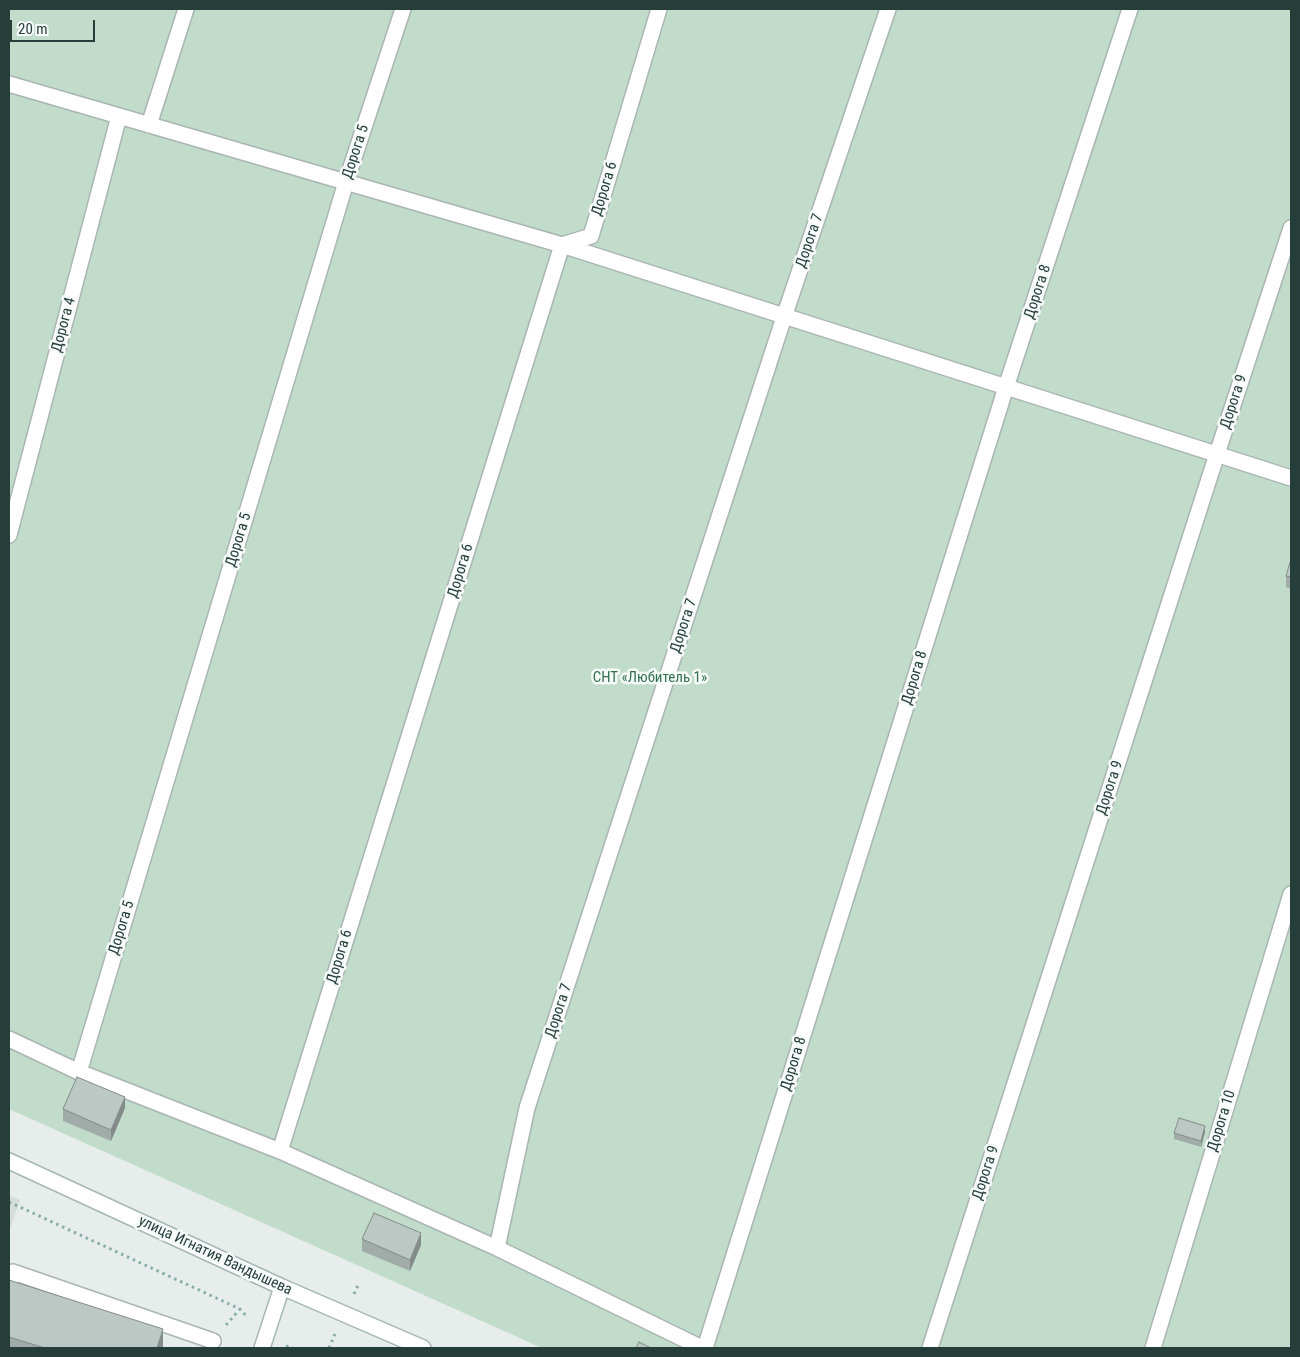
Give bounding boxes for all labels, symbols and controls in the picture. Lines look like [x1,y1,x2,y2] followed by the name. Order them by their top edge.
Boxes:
[12,10,98,42] scale bar
[18,20,48,38] text: 20 m
[339,123,373,181] street label: Дорога 5
[588,160,622,218] street label: Дорога 6
[792,212,828,270] street label: Дорога 7
[1021,263,1055,321] street label: Дорога 8
[48,296,80,354] street label: Дорога 4
[1217,373,1251,431] street label: Дорога 9
[222,511,256,569] street label: Дорога 5
[444,542,478,600] street label: Дорога 6
[667,597,701,655] street label: Дорога 7
[898,649,932,707] street label: Дорога 8
[593,669,707,687] park label: СНТ «Любитель 1»
[1093,759,1127,817] street label: Дорога 9
[105,899,139,957] street label: Дорога 5
[323,928,357,986] street label: Дорога 6
[542,982,576,1040] street label: Дорога 7
[777,1035,811,1093] street label: Дорога 8
[1204,1088,1240,1154] street label: Дорога 10
[969,1144,1003,1202] street label: Дорога 9
[135,1212,295,1300] street label: улица Игнатия Вандышева

